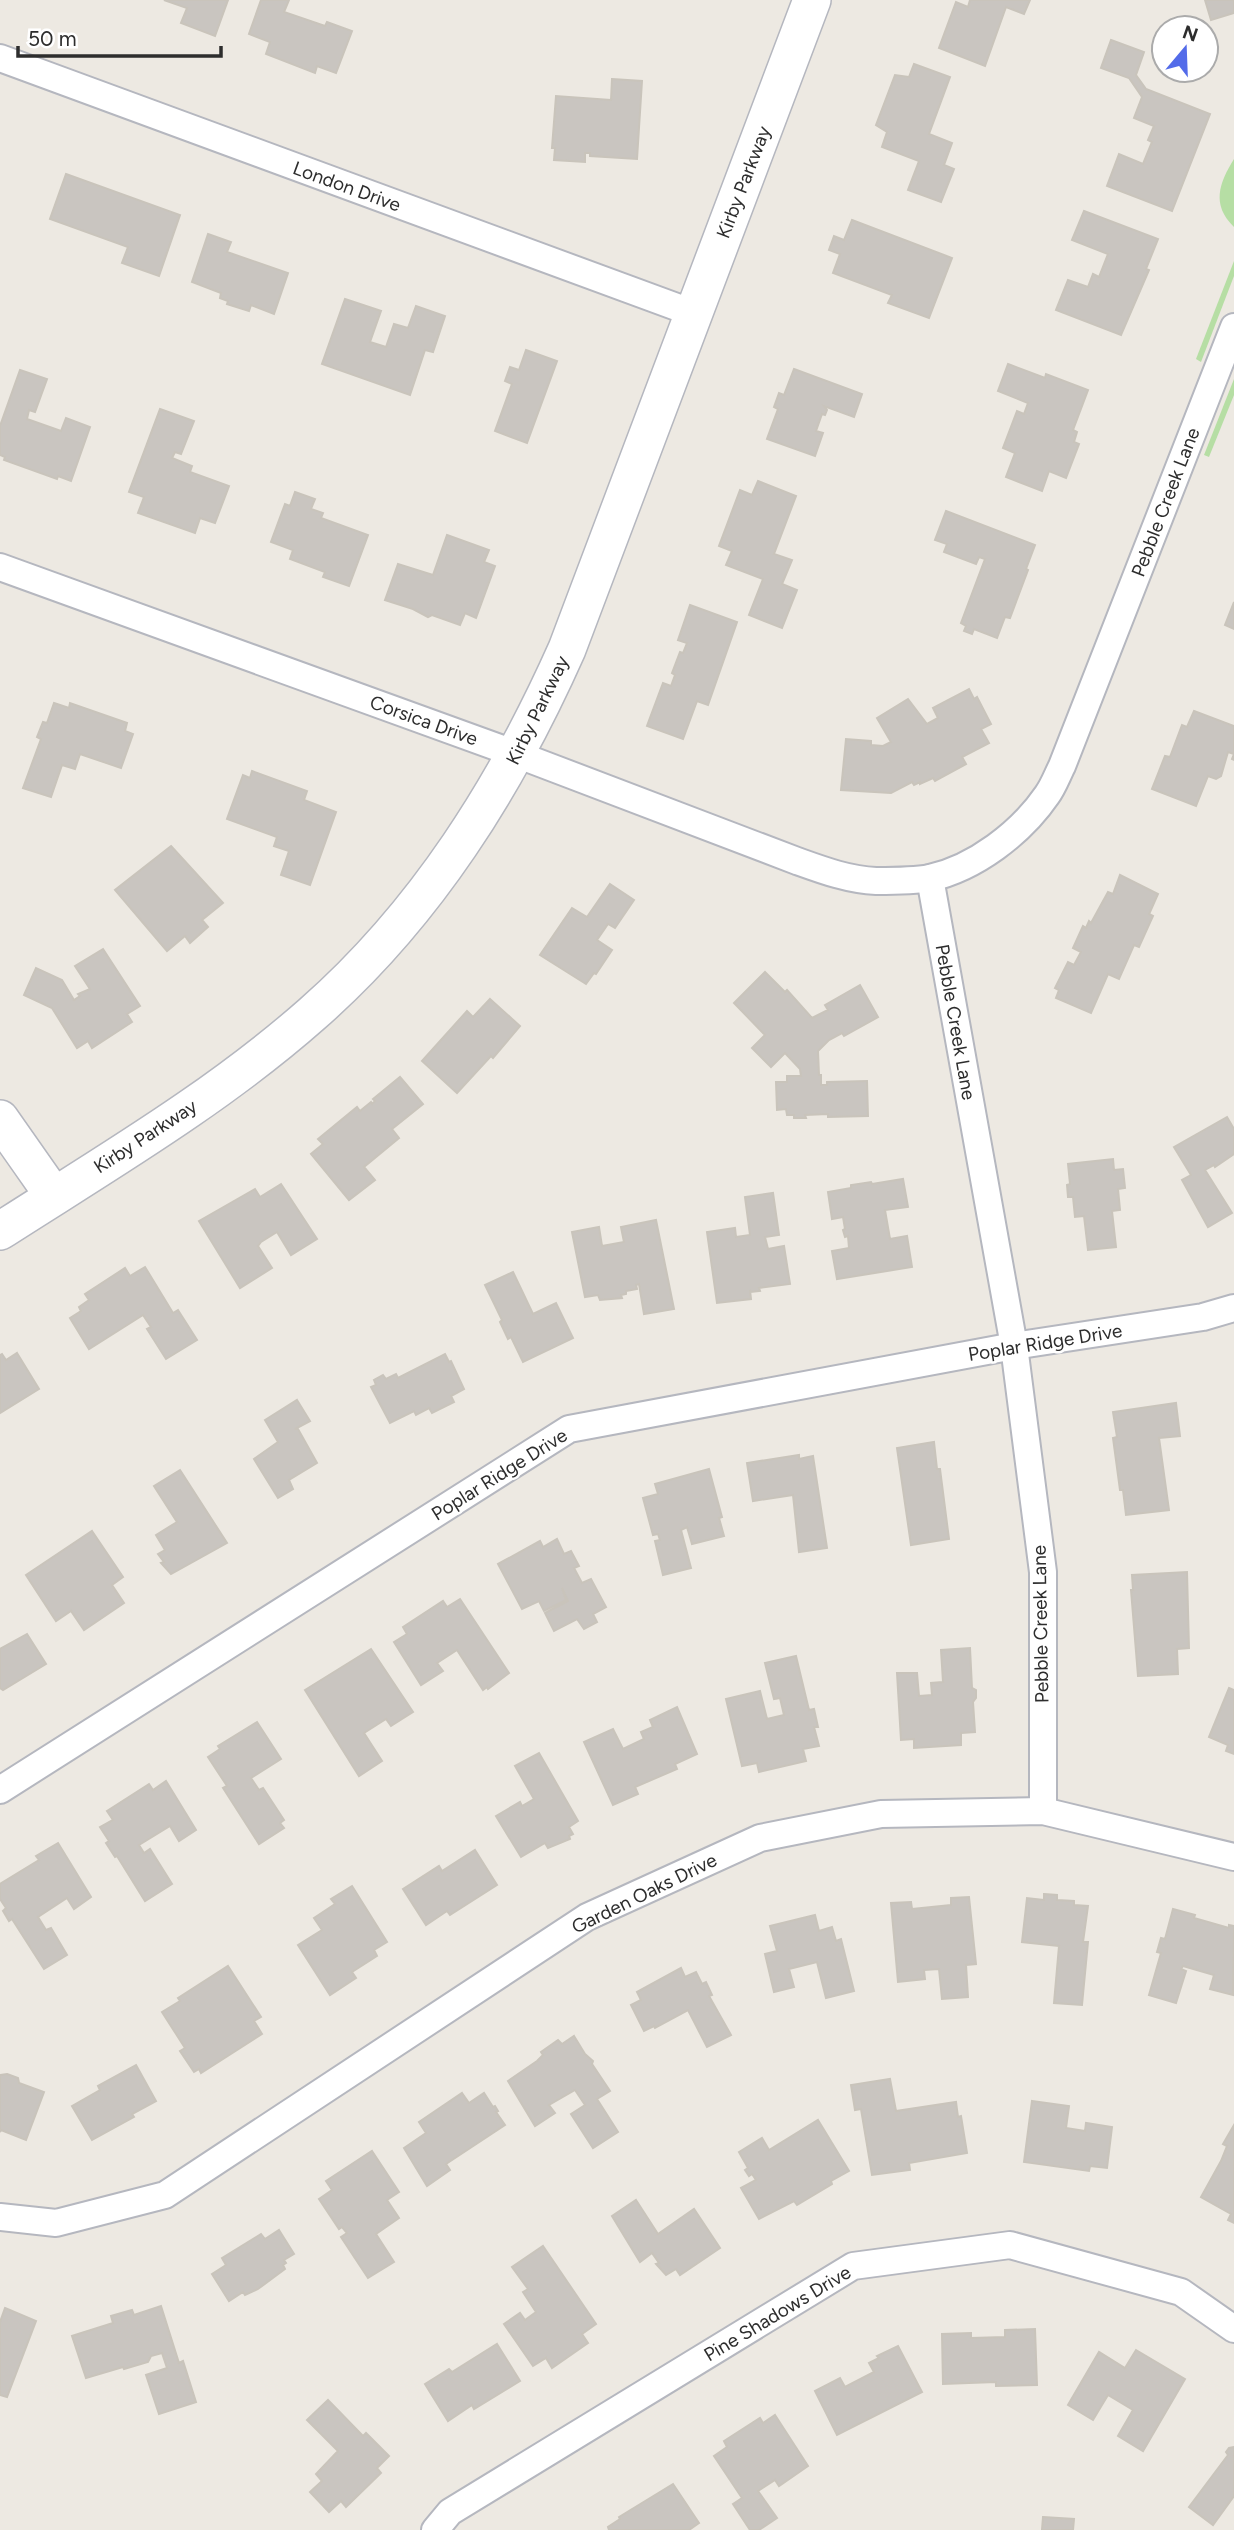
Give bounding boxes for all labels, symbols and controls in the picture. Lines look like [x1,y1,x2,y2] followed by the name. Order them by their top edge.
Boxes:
[18,14,220,58] scale bar
[1150,14,1220,84] north arrow
[1180,20,1201,47] text: N
[28,26,77,51] text: 50 m
[712,123,775,242] street label: Kirby Parkway
[290,156,404,217] street label: London Drive
[1126,424,1205,580] street label: Pebble Creek Lane
[501,652,574,768] street label: Kirby Parkway
[367,690,481,751] street label: Corsica Drive
[930,942,981,1102] street label: Pebble Creek Lane
[89,1095,201,1178] street label: Kirby Parkway
[966,1319,1124,1366] street label: Poplar Ridge Drive
[427,1423,571,1525] street label: Poplar Ridge Drive
[1028,1545,1053,1703] street label: Pebble Creek Lane
[568,1848,720,1939] street label: Garden Oaks Drive
[700,2260,855,2366] street label: Pine Shadows Drive

